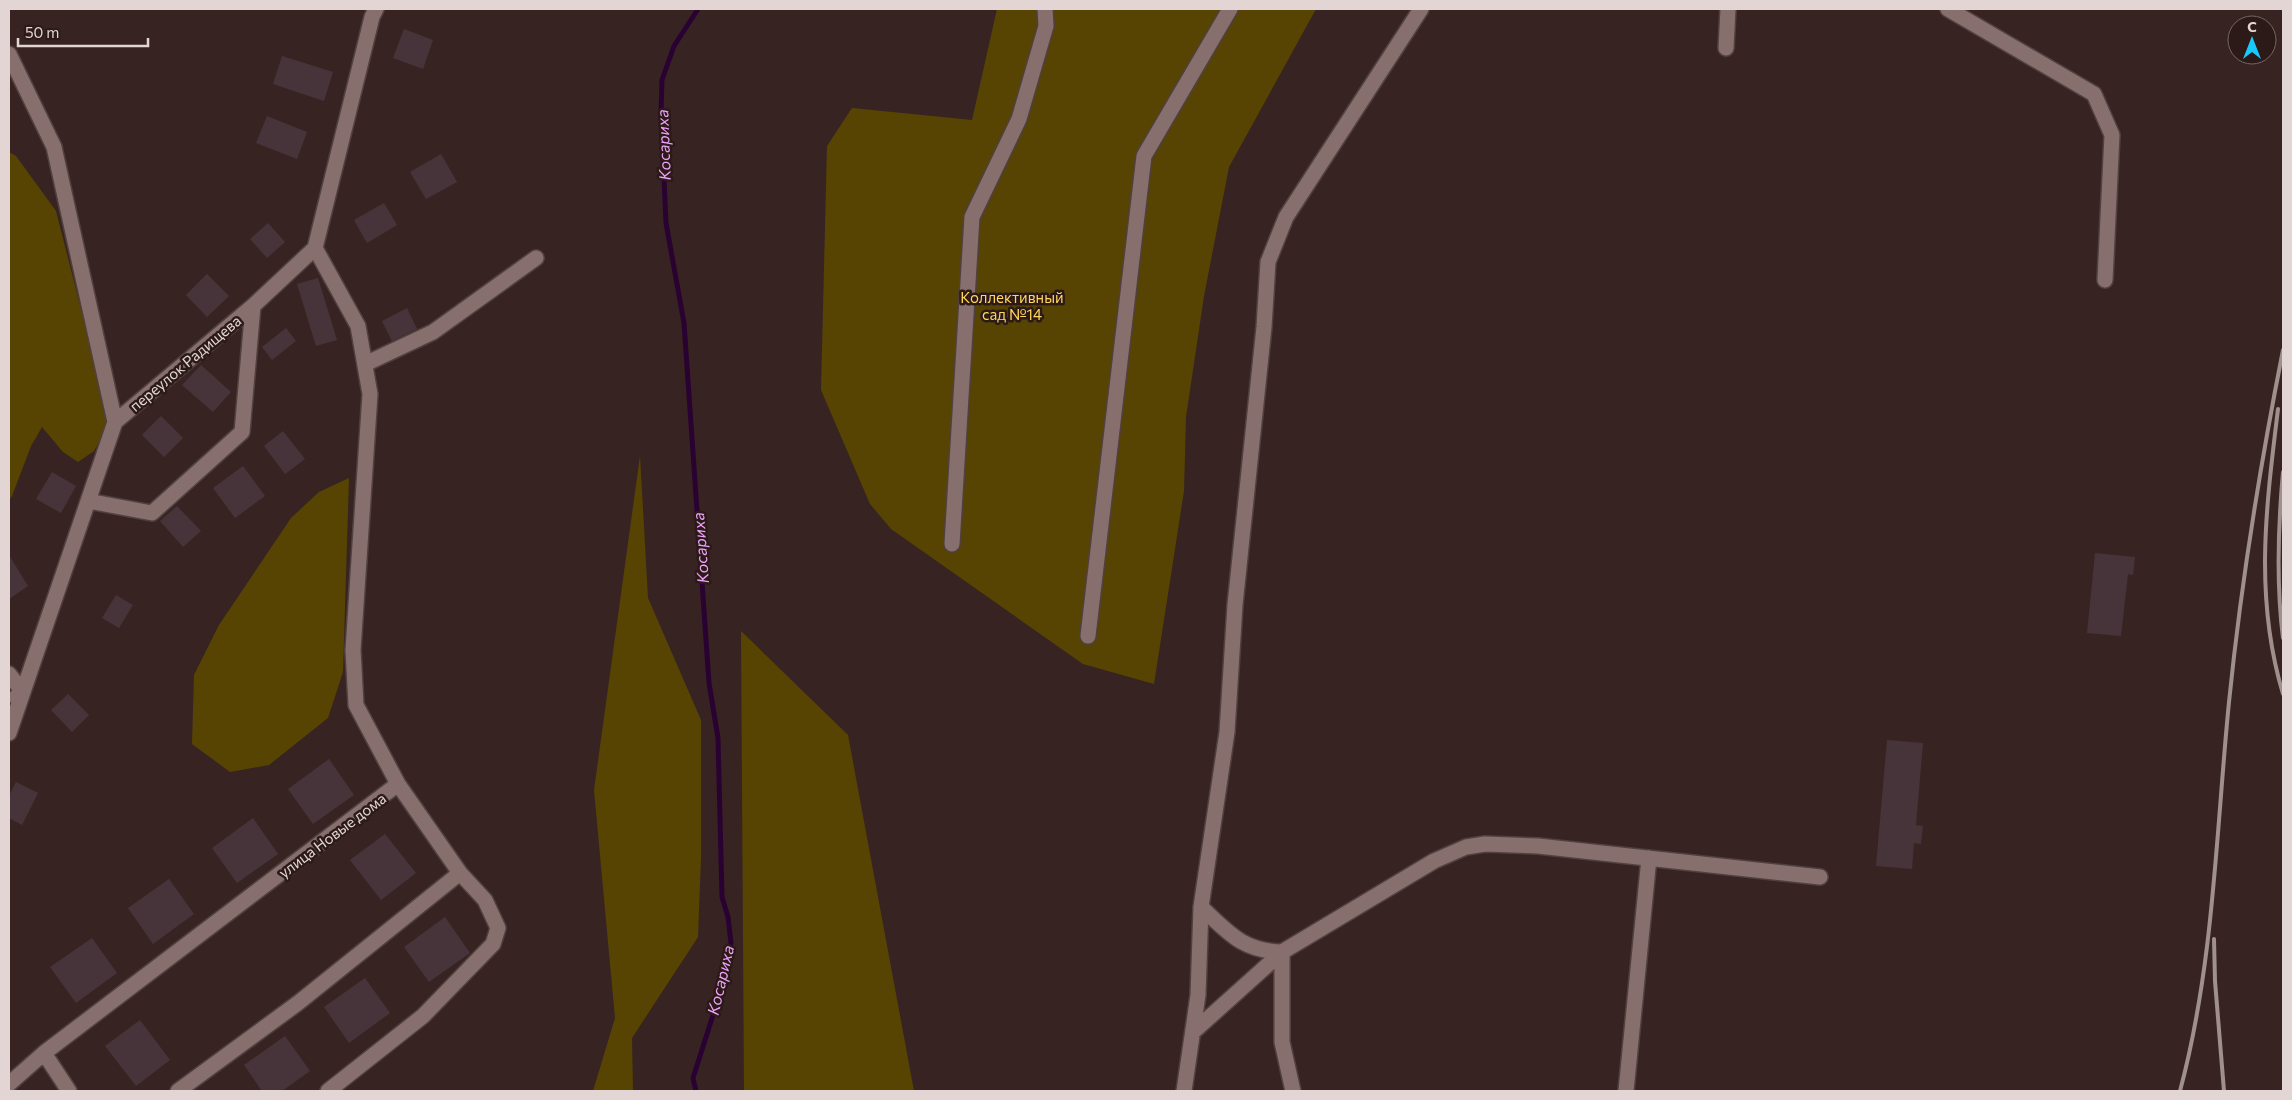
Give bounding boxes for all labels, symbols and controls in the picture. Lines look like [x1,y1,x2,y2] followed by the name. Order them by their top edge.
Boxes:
[18,15,148,47] scale bar
[2227,15,2277,65] north arrow
[2247,18,2257,35] text: С
[25,23,59,41] text: 50 m
[652,109,674,181] water label: Косариха
[960,288,1064,323] park label: Коллективный сад №14
[126,311,244,415] street label: переулок Радищева
[688,512,712,584] water label: Косариха
[275,789,389,881] street label: улица Новые дома
[703,943,737,1017] water label: Косариха

